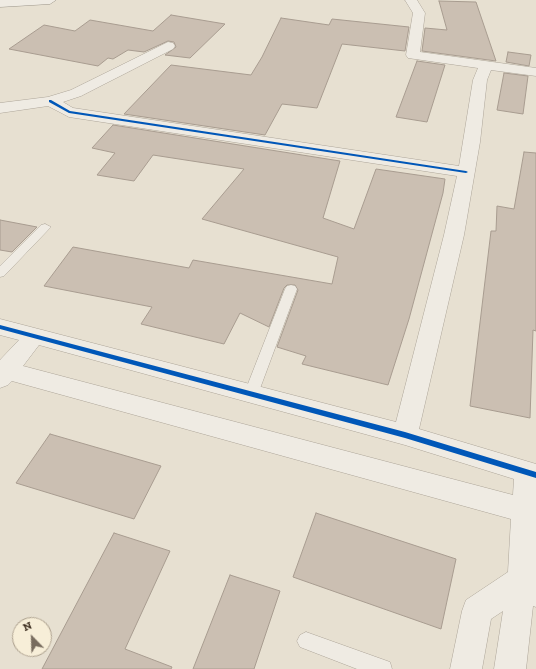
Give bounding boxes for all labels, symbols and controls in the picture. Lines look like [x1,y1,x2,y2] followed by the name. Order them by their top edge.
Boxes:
[12,617,52,657] north arrow
[21,619,34,634] text: N

